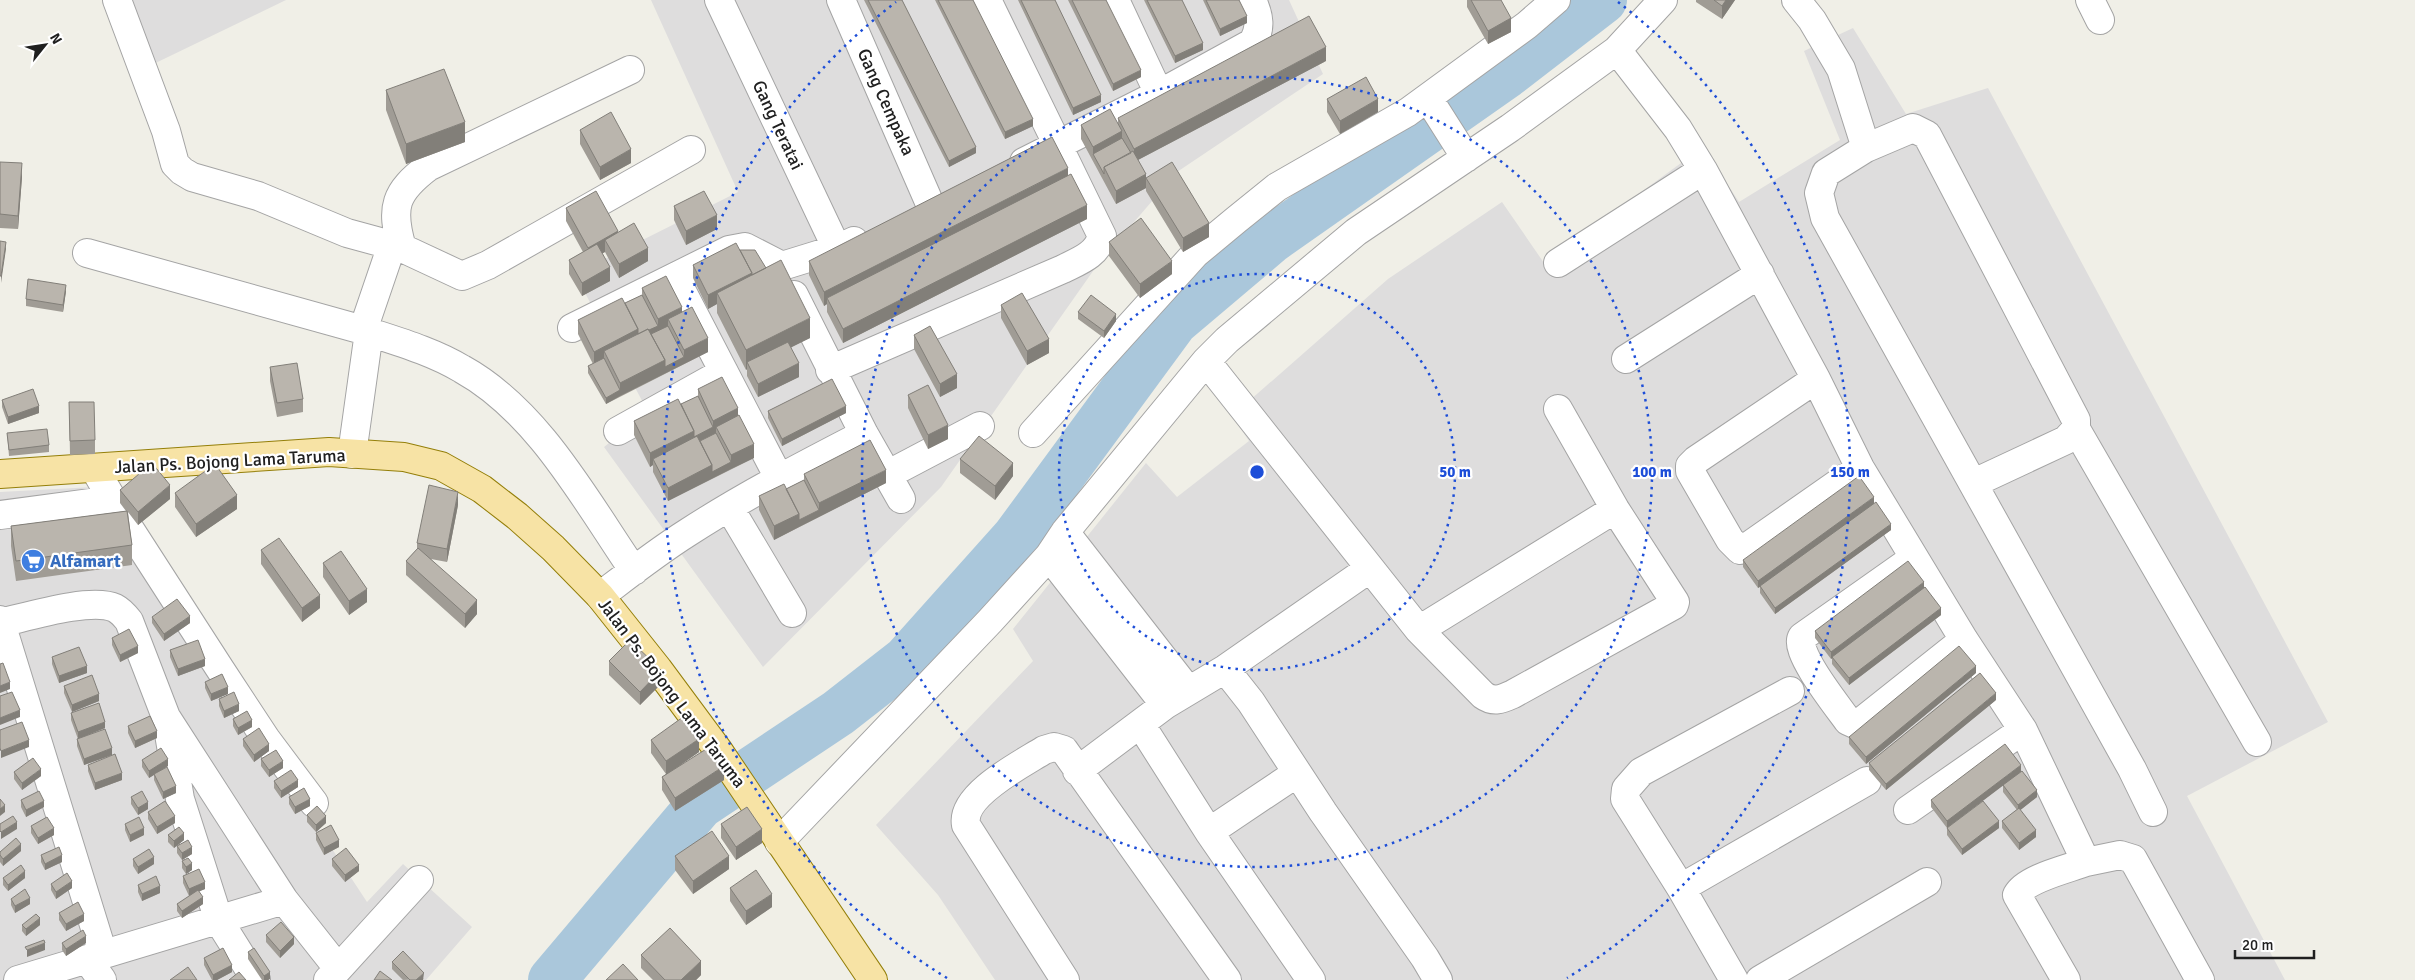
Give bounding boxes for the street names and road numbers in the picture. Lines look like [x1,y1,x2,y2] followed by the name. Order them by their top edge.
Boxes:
[853,45,919,159] street label: Gang Cempaka
[748,77,808,173] street label: Gang Teratai
[114,444,346,478] street label: Jalan Ps. Bojong Lama Taruma
[594,594,750,792] street label: Jalan Ps. Bojong Lama Taruma

